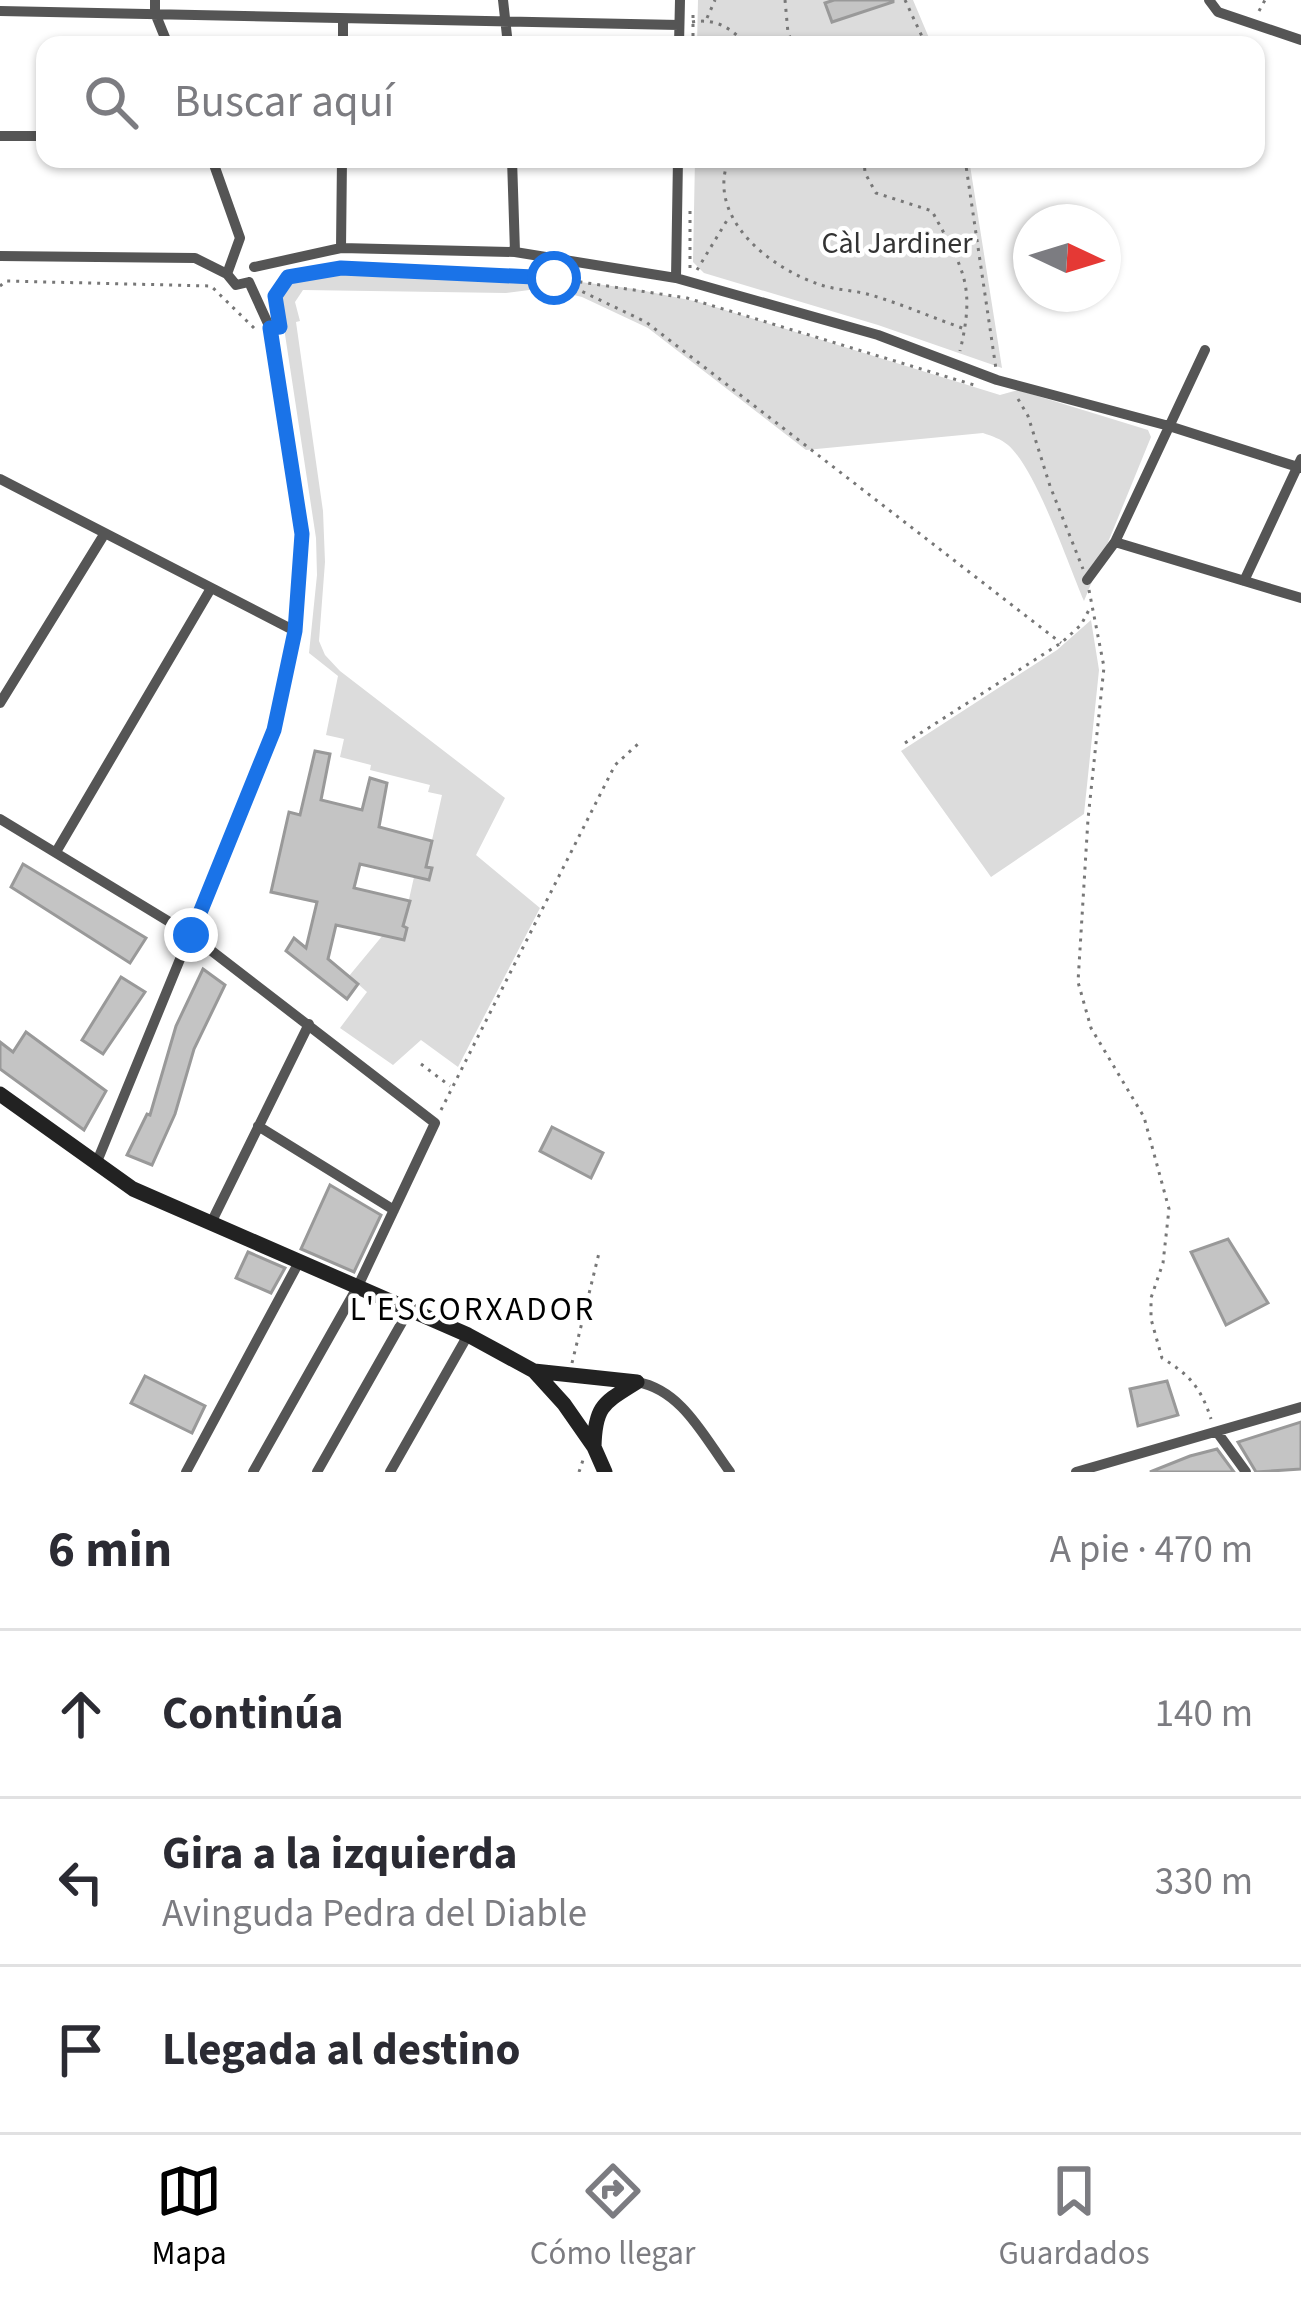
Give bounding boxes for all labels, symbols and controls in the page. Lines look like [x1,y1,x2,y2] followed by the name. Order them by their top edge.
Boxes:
[36,36,1265,168] search box
[78,69,144,135] icon: search
[174,70,394,134] text: Buscar aquí
[1013,204,1121,312] north arrow
[821,222,973,265] park label: Càl Jardiner
[527,251,581,305] route start
[164,908,218,962] route end
[350,1286,596,1333] district label: L'ESCORXADOR
[48,1514,172,1586] text: 6 min
[1050,1522,1253,1578] text: A pie · 470 m
[48,1681,114,1747] icon: ahead
[162,1682,344,1746] text: Continúa
[1155,1686,1253,1742] text: 140 m
[162,1822,518,1886] text: Gira a la izquierda
[48,1849,114,1915] icon: left
[1155,1854,1253,1910] text: 330 m
[162,1886,587,1942] text: Avinguda Pedra del Diable
[48,2017,114,2083] icon: arrive
[162,2018,521,2082] text: Llegada al destino
[152,2158,227,2277] tab: Mapa
[530,2158,695,2277] tab: Cómo llegar
[998,2158,1149,2277] tab: Guardados

